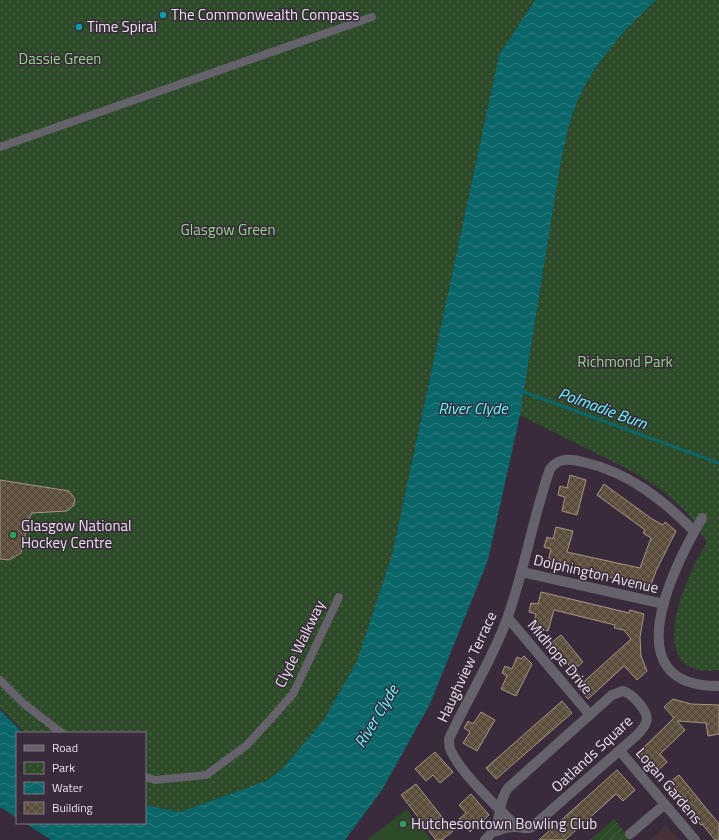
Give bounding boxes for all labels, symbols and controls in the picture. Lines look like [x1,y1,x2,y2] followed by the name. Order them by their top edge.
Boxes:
[171,3,359,26] place label: The Commonwealth Compass
[158,10,168,20] marker: The Commonwealth Compass
[87,15,157,38] place label: Time Spiral
[74,22,84,32] marker: Time Spiral
[19,47,101,70] park label: Dassie Green
[181,218,275,241] park label: Glasgow Green
[577,350,673,373] park label: Richmond Park
[555,381,652,436] water label: Polmadie Burn
[438,396,509,420] water label: River Clyde
[21,514,132,554] place label: Glasgow National Hockey Centre
[8,530,18,540] marker: Glasgow National Hockey Centre
[531,548,661,599] street label: Dolphington Avenue
[268,596,331,691] street label: Clyde Walkway
[431,608,502,726] street label: Haughview Terrace
[522,614,599,699] street label: Midhope Drive
[348,679,405,752] water label: River Clyde
[546,710,638,798] street label: Oatlands Square
[16,732,146,824] legend
[52,738,78,757] text: Road
[630,742,708,829] street label: Logan Gardens
[52,758,75,777] text: Park
[52,778,83,797] text: Water
[52,798,93,817] text: Building
[411,812,597,835] place label: Hutchesontown Bowling Club
[398,819,408,829] marker: Hutchesontown Bowling Club

